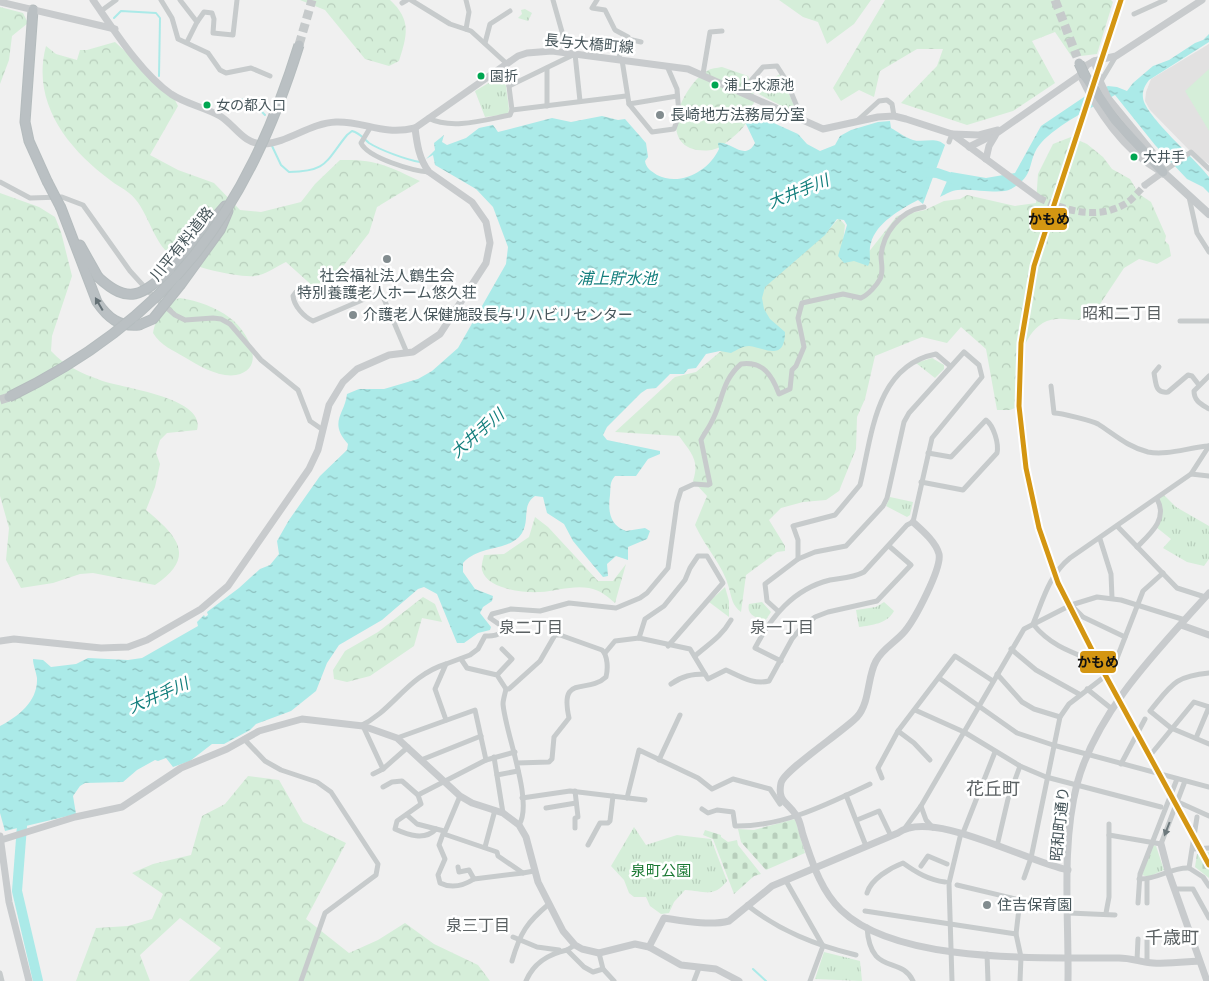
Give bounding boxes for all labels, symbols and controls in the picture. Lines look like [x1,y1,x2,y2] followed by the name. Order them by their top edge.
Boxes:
[543,31,635,57] street label: 長与大橋町線
[490,68,518,85] place label: 園折
[476,71,486,81] marker: 園折
[724,77,794,94] place label: 浦上水源池
[710,80,720,90] marker: 浦上水源池
[216,97,286,114] place label: 女の都入口
[202,100,212,110] marker: 女の都入口
[670,106,805,124] place label: 長崎地方法務局分室
[654,109,666,121] marker: 長崎地方法務局分室
[1143,149,1185,166] place label: 大井手
[1129,152,1139,162] marker: 大井手
[765,170,834,213] water label: 大井手川
[147,203,217,285] street label: 川平有料道路
[1030,207,1068,231] line badge: かもめ
[1028,211,1070,228] text: かもめ
[381,253,393,265] marker: 社会福祉法人鶴生会 特別養護老人ホーム悠久荘
[297,267,477,302] place label: 社会福祉法人鶴生会 特別養護老人ホーム悠久荘
[577,269,659,289] water label: 浦上貯水池
[94,298,103,311] one-way arrow
[1082,304,1162,324] district label: 昭和二丁目
[363,306,633,324] place label: 介護老人保健施設長与リハビリセンター
[347,309,359,321] marker: 介護老人保健施設長与リハビリセンター
[447,404,510,462] water label: 大井手川
[499,618,563,638] district label: 泉二丁目
[750,618,814,638] district label: 泉一丁目
[1079,650,1117,674] line badge: かもめ
[1077,654,1119,671] text: かもめ
[125,673,194,718] water label: 大井手川
[966,778,1020,800] district label: 花丘町
[1047,786,1073,862] street label: 昭和町通り
[1163,822,1171,837] one-way arrow
[631,862,691,880] park label: 泉町公園
[997,896,1072,914] place label: 住吉保育園
[981,899,993,911] marker: 住吉保育園
[446,916,510,936] district label: 泉三丁目
[1145,927,1199,949] district label: 千歳町

